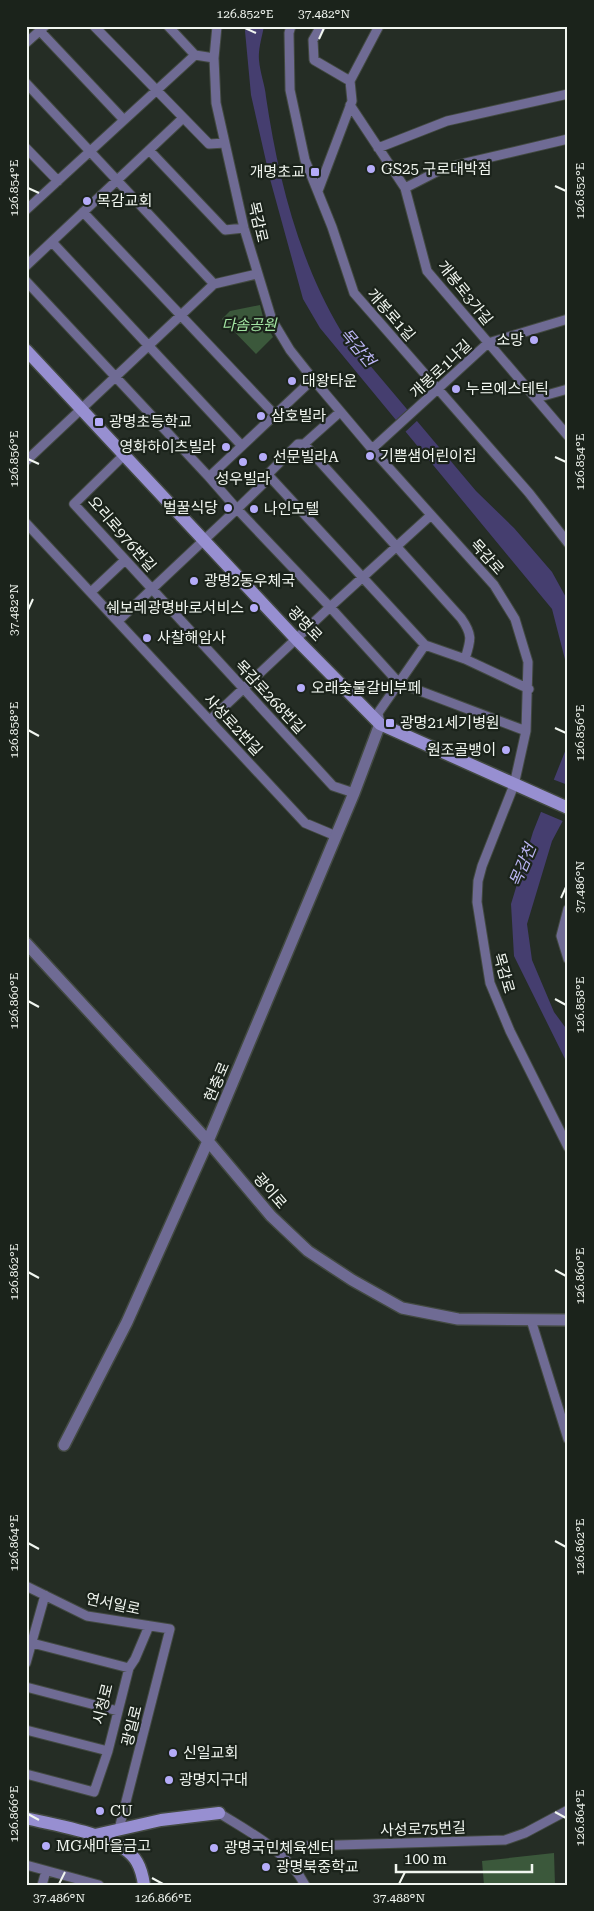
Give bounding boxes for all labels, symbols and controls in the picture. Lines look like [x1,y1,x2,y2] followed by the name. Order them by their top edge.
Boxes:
[217,7,273,21] text: 126.852°E
[298,7,350,21] text: 37.482°N
[7,160,21,216] text: 126.854°E
[381,160,492,178] place label: GS25 구로대박점
[250,163,305,181] place label: 개명초교
[365,163,377,175] marker: GS25 구로대박점
[573,163,587,219] text: 126.852°E
[309,166,321,178] marker: 개명초교
[97,192,152,210] place label: 목감교회
[81,195,93,207] marker: 목감교회
[245,200,271,244] street label: 목감로
[434,257,496,329] street label: 개봉로3가길
[363,285,419,345] street label: 개봉로1길
[221,316,278,334] park label: 다솜공원
[336,324,381,372] water label: 목감천
[496,331,524,349] place label: 소망
[528,334,540,346] marker: 소망
[407,336,475,402] street label: 개봉로1나길
[302,372,357,390] place label: 대왕타운
[286,375,298,387] marker: 대왕타운
[466,380,549,398] place label: 누르에스테틱
[450,383,462,395] marker: 누르에스테틱
[271,407,326,425] place label: 삼호빌라
[255,410,267,422] marker: 삼호빌라
[109,413,192,431] place label: 광명초등학교
[93,416,105,428] marker: 광명초등학교
[7,431,21,487] text: 126.856°E
[573,434,587,490] text: 126.854°E
[119,438,216,456] place label: 영화하이츠빌라
[220,441,232,453] marker: 영화하이츠빌라
[380,447,477,465] place label: 기쁨샘어린이집
[273,448,339,466] place label: 선문빌라A
[364,450,376,462] marker: 기쁨샘어린이집
[257,451,269,463] marker: 선문빌라A
[237,456,249,468] marker: 성우빌라
[215,470,271,488] place label: 성우빌라
[84,493,160,575] street label: 오리로976번길
[163,499,218,517] place label: 벌꿀식당
[264,500,319,518] place label: 나인모텔
[222,502,234,514] marker: 벌꿀식당
[248,503,260,515] marker: 나인모텔
[466,536,508,578] street label: 목감로
[204,572,295,590] place label: 광명2동우체국
[188,575,200,587] marker: 광명2동우체국
[7,584,21,636] text: 37.482°N
[106,599,244,617] place label: 쉐보레광명바로서비스
[248,602,260,614] marker: 쉐보레광명바로서비스
[284,603,326,645] street label: 광명로
[157,629,226,647] place label: 사찰해암사
[141,632,153,644] marker: 사찰해암사
[231,656,309,738] street label: 목감로268번길
[311,679,421,697] place label: 오래숯불갈비부페
[295,682,307,694] marker: 오래숯불갈비부페
[200,691,266,759] street label: 사성로2번길
[7,702,21,758] text: 126.858°E
[573,705,587,761] text: 126.856°E
[400,714,500,732] place label: 광명21세기병원
[384,717,396,729] marker: 광명21세기병원
[427,741,496,759] place label: 원조골뱅이
[500,744,512,756] marker: 원조골뱅이
[505,839,541,889] water label: 목감천
[573,861,587,913] text: 37.486°N
[490,951,518,995] street label: 목감로
[7,973,21,1029] text: 126.860°E
[573,977,587,1033] text: 126.858°E
[201,1059,233,1105] street label: 현충로
[250,1169,290,1213] street label: 광이로
[7,1244,21,1300] text: 126.862°E
[573,1248,587,1304] text: 126.860°E
[7,1515,21,1571] text: 126.864°E
[573,1519,587,1575] text: 126.862°E
[84,1589,142,1619] street label: 연서일로
[89,1682,117,1726] street label: 시청로
[118,1704,146,1748] street label: 광일로
[183,1744,238,1762] place label: 신일교회
[167,1747,179,1759] marker: 신일교회
[179,1771,248,1789] place label: 광명지구대
[163,1774,175,1786] marker: 광명지구대
[7,1786,21,1842] text: 126.866°E
[573,1790,587,1846] text: 126.864°E
[110,1802,133,1820] place label: CU
[94,1805,106,1817] marker: CU
[380,1819,466,1839] street label: 사성로75번길
[56,1837,151,1855] place label: MG새마을금고
[224,1839,334,1857] place label: 광명국민체육센터
[40,1840,52,1852] marker: MG새마을금고
[396,1841,533,1873] scale bar
[208,1842,220,1854] marker: 광명국민체육센터
[404,1850,447,1868] text: 100 m
[276,1858,359,1876] place label: 광명북중학교
[260,1861,272,1873] marker: 광명북중학교
[33,1891,85,1905] text: 37.486°N
[135,1891,191,1905] text: 126.866°E
[373,1891,425,1905] text: 37.488°N

